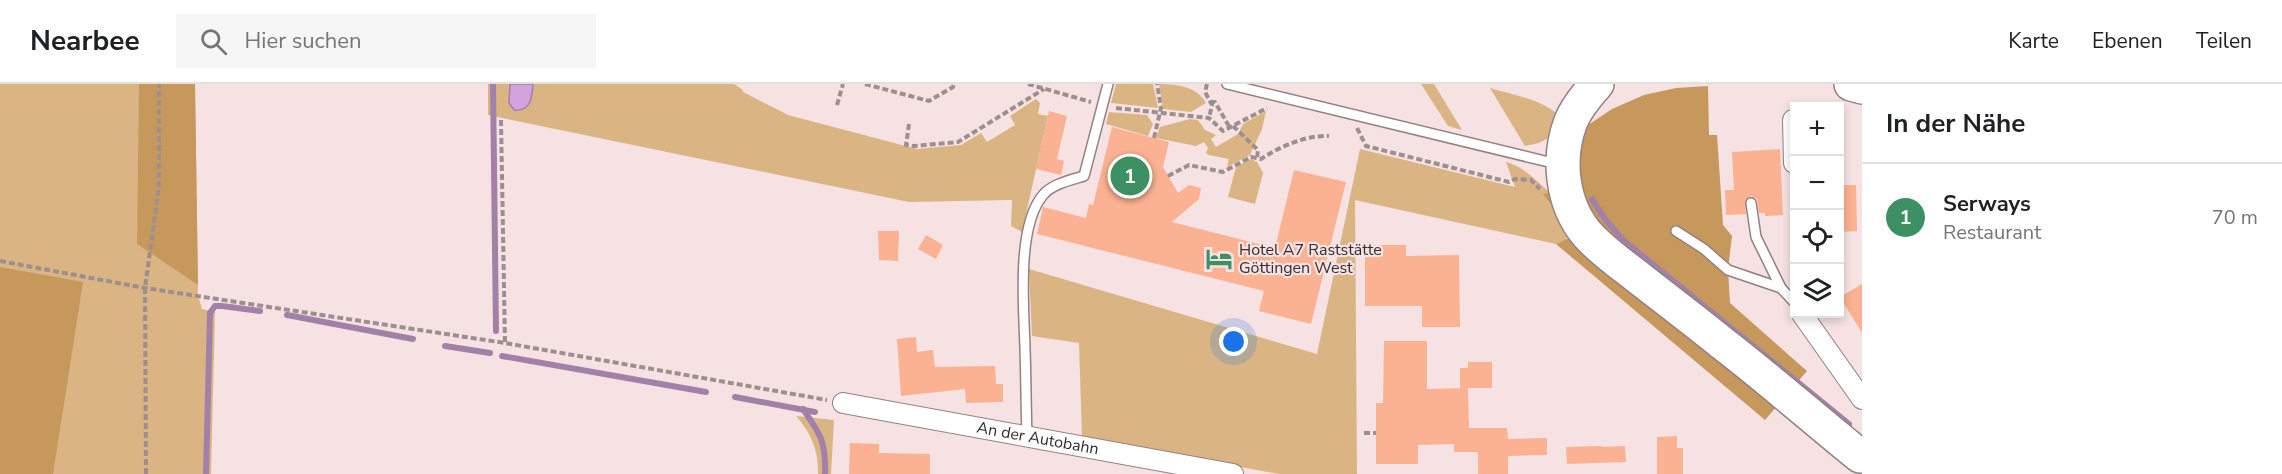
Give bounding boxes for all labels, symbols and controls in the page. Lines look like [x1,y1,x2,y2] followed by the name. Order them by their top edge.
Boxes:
[176,14,596,68] search box
[30,22,140,60] text: Nearbee
[197,25,230,58] icon: search
[245,26,361,56] text: Hier suchen
[2008,27,2059,55] text: Karte
[2092,27,2163,55] text: Ebenen
[2196,27,2252,55] text: Teilen
[1790,102,1844,318] map controls
[1790,102,1844,156] button: +
[1886,106,2025,141] text: In der Nähe
[1110,154,1150,199] pin: 1
[1790,156,1844,210] button: −
[1943,189,2031,219] text: Serways
[1900,204,1912,231] text: 1
[2212,204,2258,231] text: 70 m
[1790,210,1844,264] button: locate
[1943,219,2041,246] text: Restaurant
[1239,239,1382,279] place label: Hotel A7 Raststätte Göttingen West
[1204,244,1234,274] hotel icon: Hotel A7 Raststätte Göttingen West
[1790,264,1844,318] button: layers
[1219,327,1248,356] your location
[975,417,1101,460] street label: An der Autobahn

